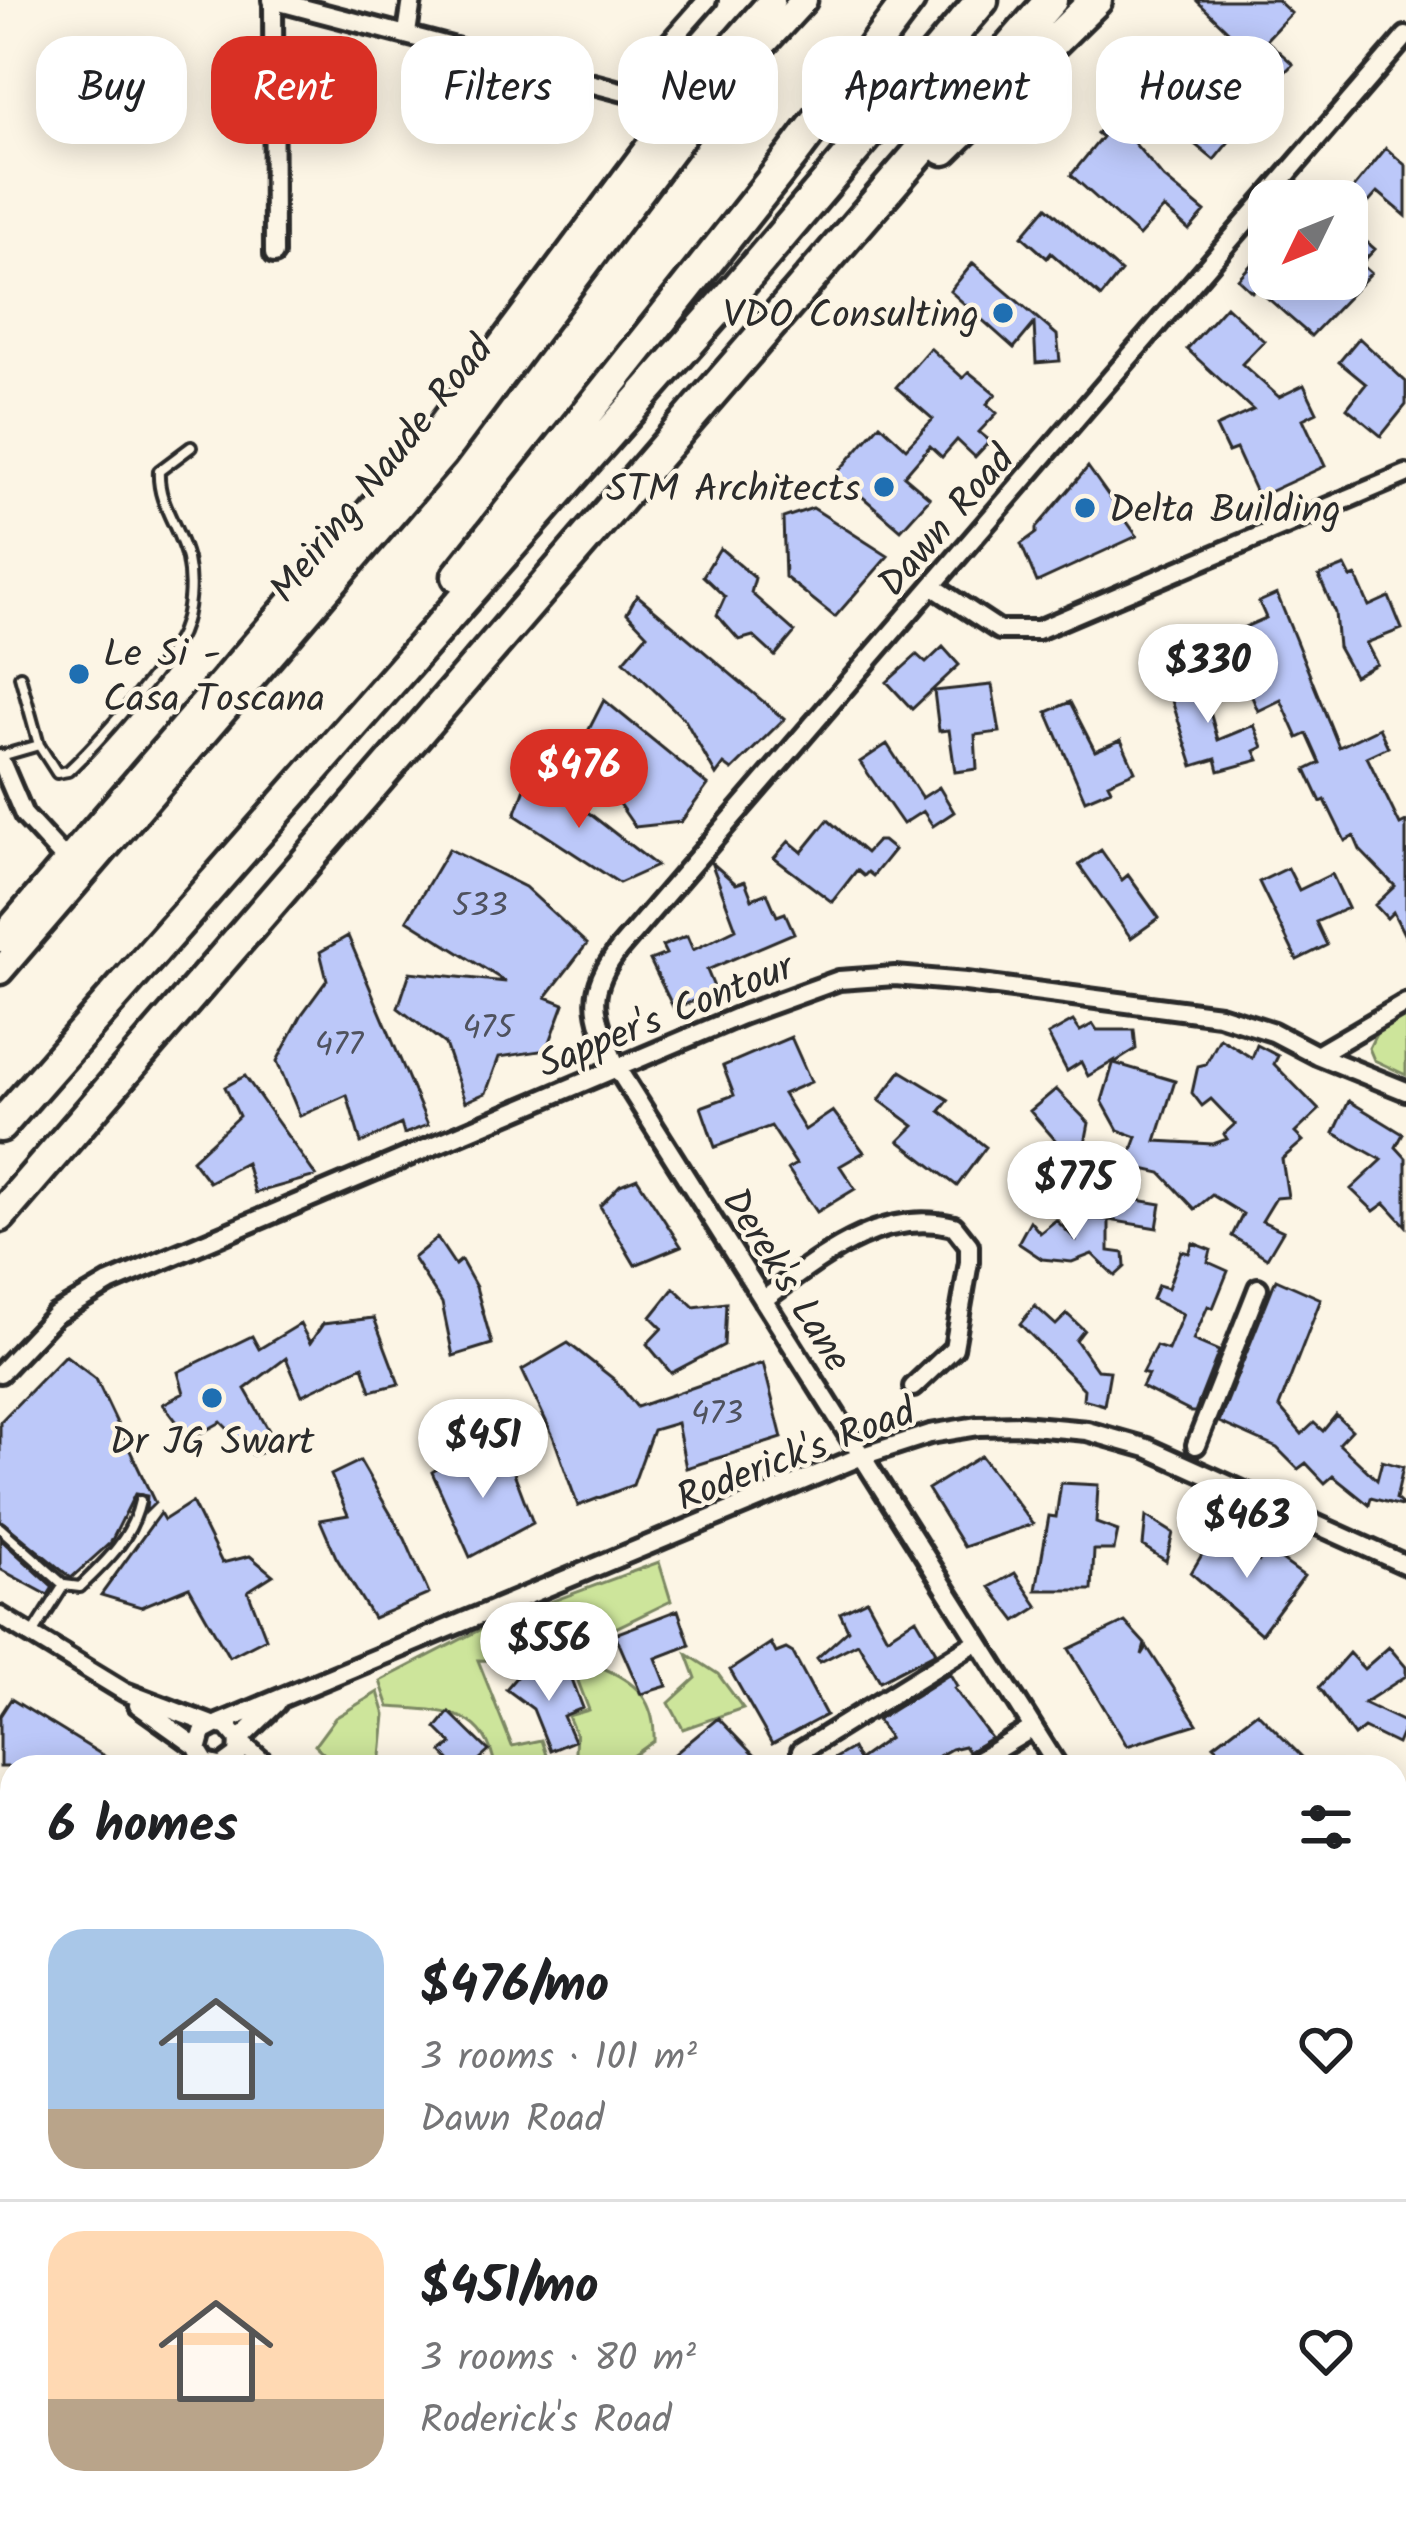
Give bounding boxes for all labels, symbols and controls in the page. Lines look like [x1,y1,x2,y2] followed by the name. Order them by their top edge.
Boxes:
[36,36,187,144] chip: Buy
[211,36,377,144] chip: Rent
[401,36,594,144] chip: Filters
[618,36,778,144] chip: New
[802,36,1072,144] chip: Apartment
[1096,36,1284,144] chip: House
[1248,180,1368,300] north arrow
[1248,180,1368,300] map controls
[723,286,979,348] place label: VDO Consulting
[990,300,1016,326] marker: VDO Consulting
[255,322,512,618] street label: Meiring Naude Road
[864,432,1033,613] street label: Dawn Road
[606,460,860,522] place label: STM Architects
[871,474,897,500] marker: STM Architects
[1109,481,1341,543] place label: Delta Building
[1072,495,1098,521] marker: Delta Building
[1137,624,1279,726] pin: $330
[103,625,325,732] place label: Le Si - Casa Toscana
[1165,632,1251,694] text: $330
[66,661,92,687] marker: Le Si - Casa Toscana
[508,729,650,831] pin: $476
[537,737,621,799] text: $476
[452,881,508,934] house number: 533
[529,937,806,1097] street label: Sapper's Contour
[462,1003,516,1056] house number: 475
[315,1020,365,1073] house number: 477
[1003,1141,1145,1243] pin: $775
[1034,1149,1114,1211] text: $775
[703,1177,866,1385] street label: Derek's Lane
[668,1382,926,1531] street label: Roderick's Road
[199,1385,225,1411] marker: Dr JG Swart
[691,1389,743,1442] house number: 473
[412,1399,554,1501] pin: $451
[445,1407,521,1469] text: $451
[110,1413,315,1475] place label: Dr JG Swart
[1176,1479,1318,1581] pin: $463
[1204,1487,1290,1549] text: $463
[478,1602,620,1704] pin: $556
[507,1610,591,1672] text: $556
[48,1787,238,1868] text: 6 homes
[1293,1794,1359,1860] icon: filters
[420,1947,609,2028] text: $476/mo
[144,1977,288,2121] icon: home
[1293,2016,1359,2082] icon: heart
[420,2028,697,2090] text: 3 rooms · 101 m²
[420,2090,604,2152] text: Dawn Road
[420,2248,599,2329] text: $451/mo
[144,2279,288,2423] icon: home
[1293,2318,1359,2384] icon: heart
[420,2329,696,2391] text: 3 rooms · 80 m²
[420,2391,671,2453] text: Roderick's Road

